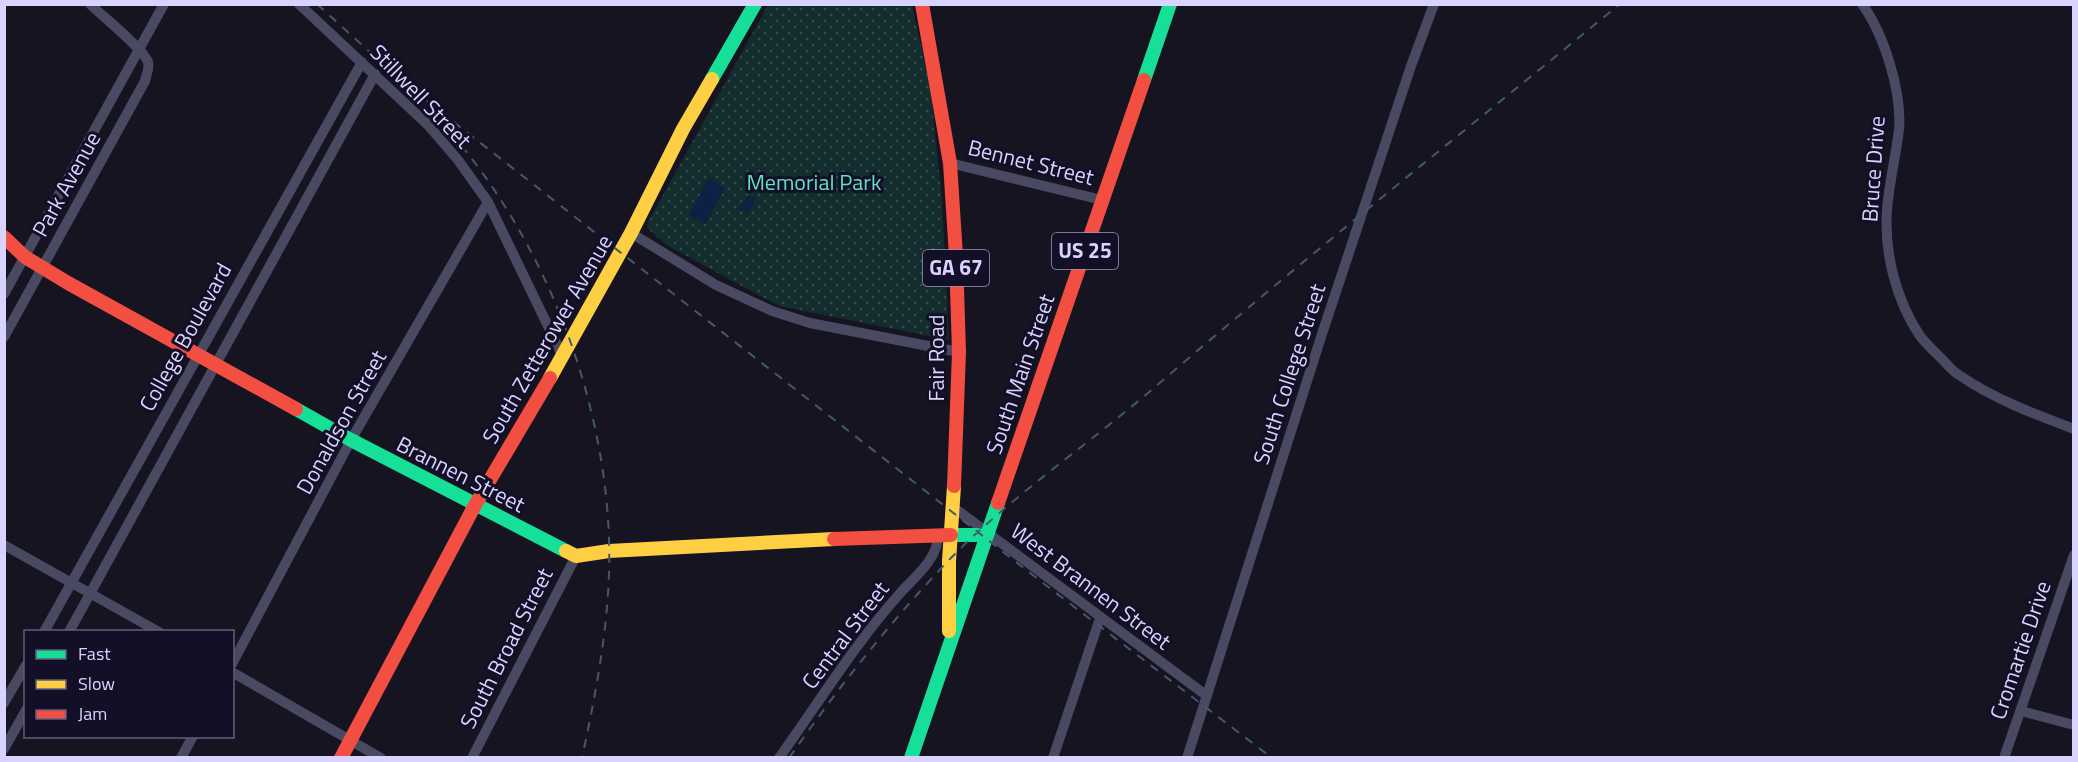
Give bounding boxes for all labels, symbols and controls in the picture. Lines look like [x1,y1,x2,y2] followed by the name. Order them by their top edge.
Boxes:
[362,36,480,156] street label: Stillwell Street
[1852,115,1894,223] street label: Bruce Drive
[23,125,109,243] street label: Park Avenue
[964,130,1098,194] street label: Bennet Street
[747,165,882,199] park label: Memorial Park
[473,228,621,450] street label: South Zetterower Avenue
[1052,233,1118,269] road number: US 25
[923,250,989,286] road number: GA 67
[130,257,240,417] street label: College Boulevard
[1244,279,1334,469] street label: South College Street
[977,289,1063,459] street label: South Main Street
[919,315,953,401] street label: Fair Road
[287,343,395,500] street label: Donaldson Street
[391,427,531,521] street label: Brannen Street
[1004,514,1179,658] street label: West Brannen Street
[451,561,561,734] street label: South Broad Street
[793,574,897,696] street label: Central Street
[1980,576,2060,724] street label: Cromartie Drive
[24,630,234,738] legend
[78,640,111,667] text: Fast
[78,670,115,697] text: Slow
[78,700,107,727] text: Jam

